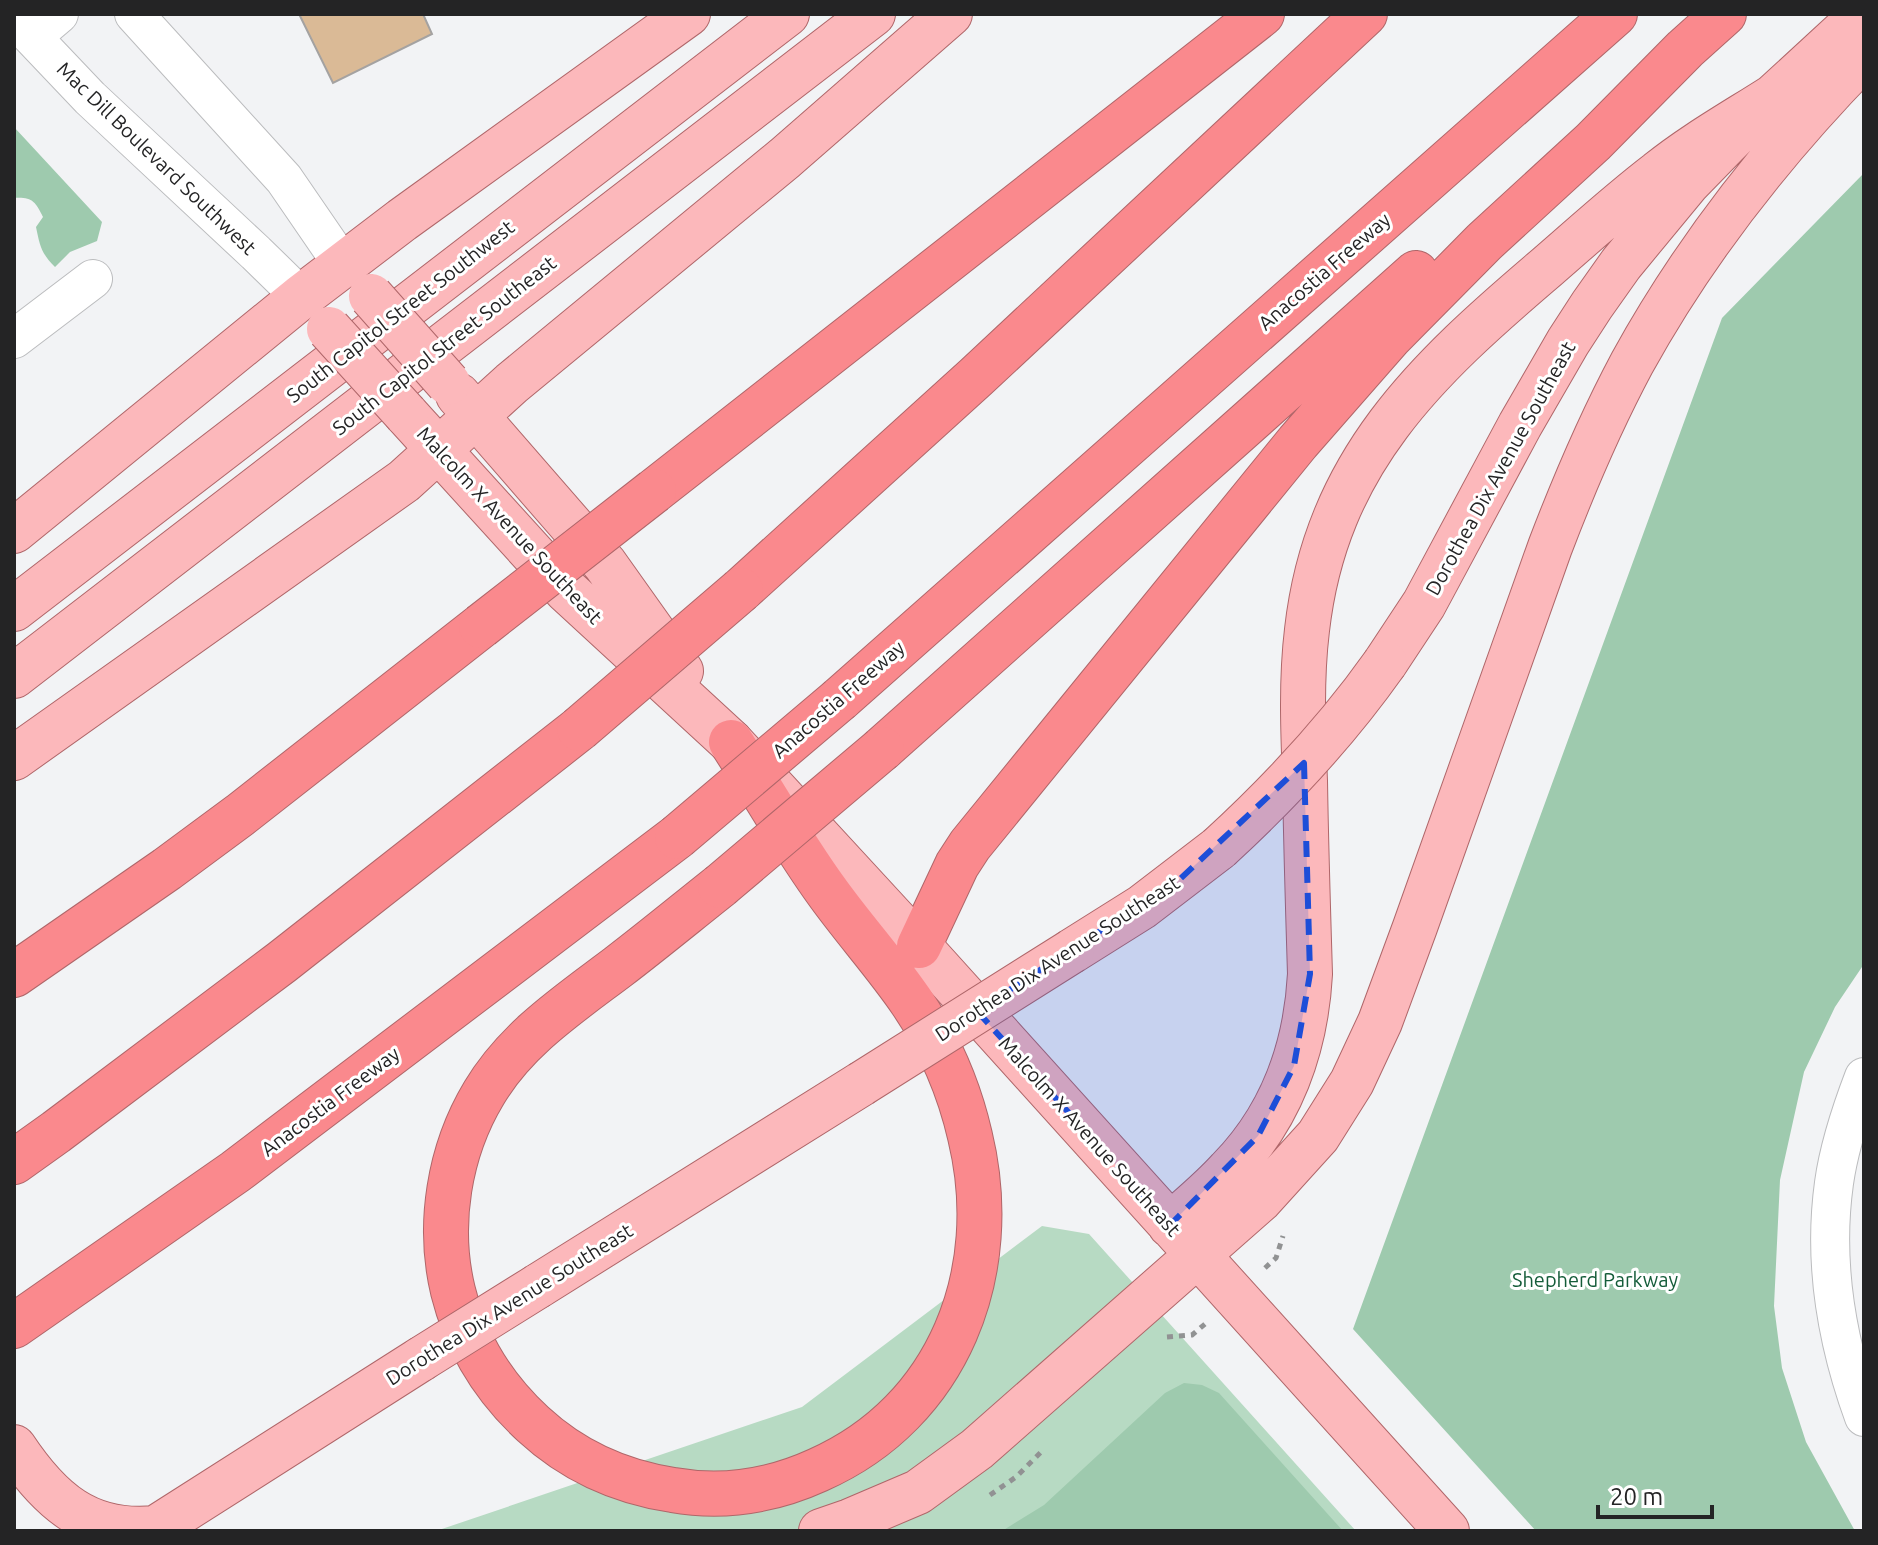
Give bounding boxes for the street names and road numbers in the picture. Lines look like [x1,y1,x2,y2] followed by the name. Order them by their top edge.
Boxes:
[53,57,261,259] street label: Mac Dill Boulevard Southwest
[1253,207,1395,335] street label: Anacostia Freeway
[282,215,518,407] street label: South Capitol Street Southwest
[328,251,560,439] street label: South Capitol Street Southeast
[1420,337,1580,599] street label: Dorothea Dix Avenue Southeast
[413,422,607,628] street label: Malcolm X Avenue Southeast
[767,635,909,763] street label: Anacostia Freeway
[931,870,1184,1046] street label: Dorothea Dix Avenue Southeast
[994,1031,1186,1241] street label: Malcolm X Avenue Southeast
[256,1041,404,1160] street label: Anacostia Freeway
[381,1218,637,1390] street label: Dorothea Dix Avenue Southeast

